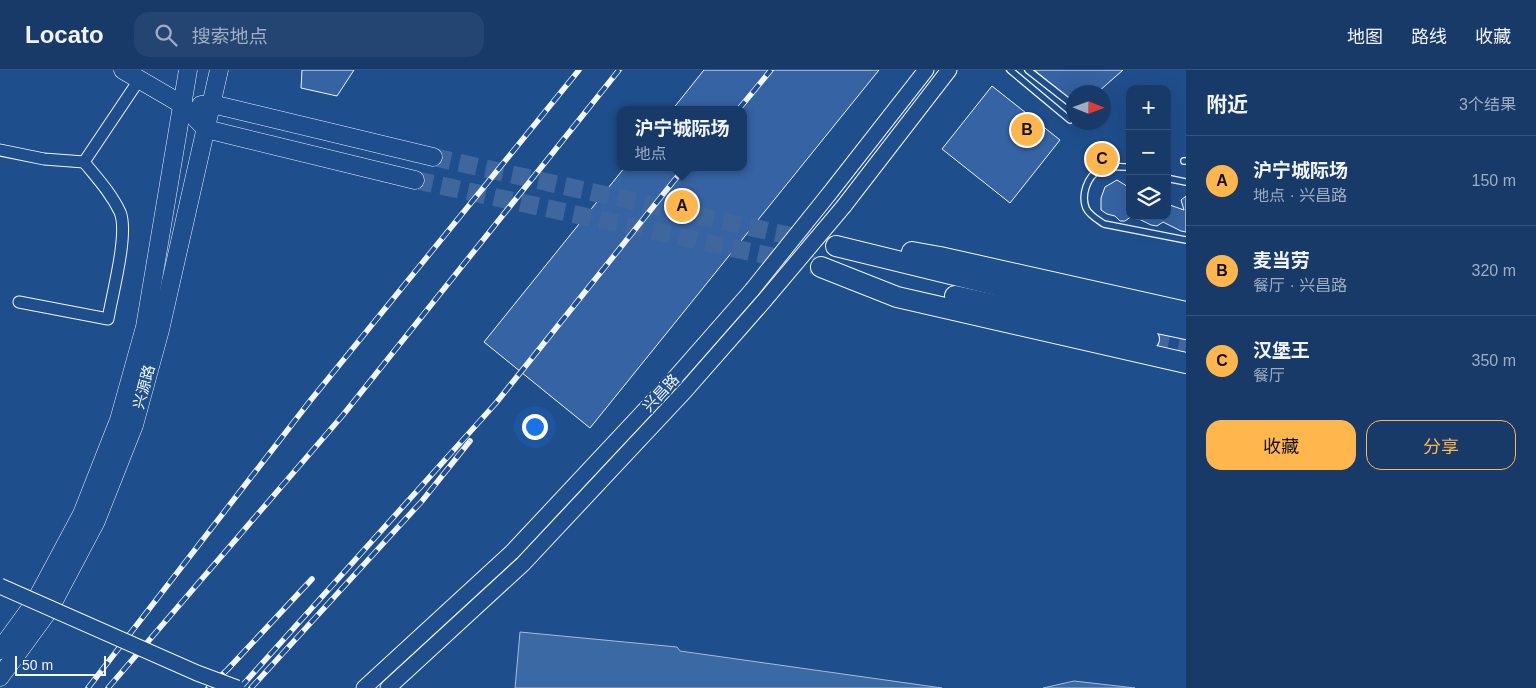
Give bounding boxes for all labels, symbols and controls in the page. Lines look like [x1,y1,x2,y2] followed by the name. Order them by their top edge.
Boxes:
[134,12,484,57] search box
[25,21,104,48] text: Locato
[152,21,180,49] icon: search
[192,26,268,47] text: 搜索地点
[1347,27,1383,47] text: 地图
[1411,27,1447,47] text: 路线
[1475,27,1511,47] text: 收藏
[1066,85,1111,130] north arrow
[1126,85,1171,220] map controls
[1126,85,1171,130] button: +
[1206,93,1248,116] text: 附近
[1459,96,1516,113] text: 3个结果
[617,106,747,171] popup
[1011,111,1043,149] pin: B
[634,118,730,139] text: 沪宁城际场
[1126,130,1171,175] button: −
[1086,140,1118,178] pin: C
[634,145,667,162] text: 地点
[1253,160,1348,181] text: 沪宁城际场
[1216,172,1228,189] text: A
[1472,172,1516,189] text: 150 m
[1126,175,1171,220] button: layers
[666,187,698,225] pin: A
[1253,187,1347,204] text: 地点 · 兴昌路
[1253,250,1310,271] text: 麦当劳
[1216,262,1228,279] text: B
[1472,262,1516,279] text: 320 m
[1253,277,1347,294] text: 餐厅 · 兴昌路
[1253,340,1310,361] text: 汉堡王
[1216,352,1228,369] text: C
[1472,352,1516,369] text: 350 m
[129,363,158,411] street label: 兴源路
[1253,367,1285,384] text: 餐厅
[639,370,682,415] street label: 兴昌路
[522,414,548,440] your location
[1206,420,1356,470] button: 收藏
[1366,420,1516,470] button: 分享
[15,653,106,676] scale bar
[22,657,53,673] text: 50 m

